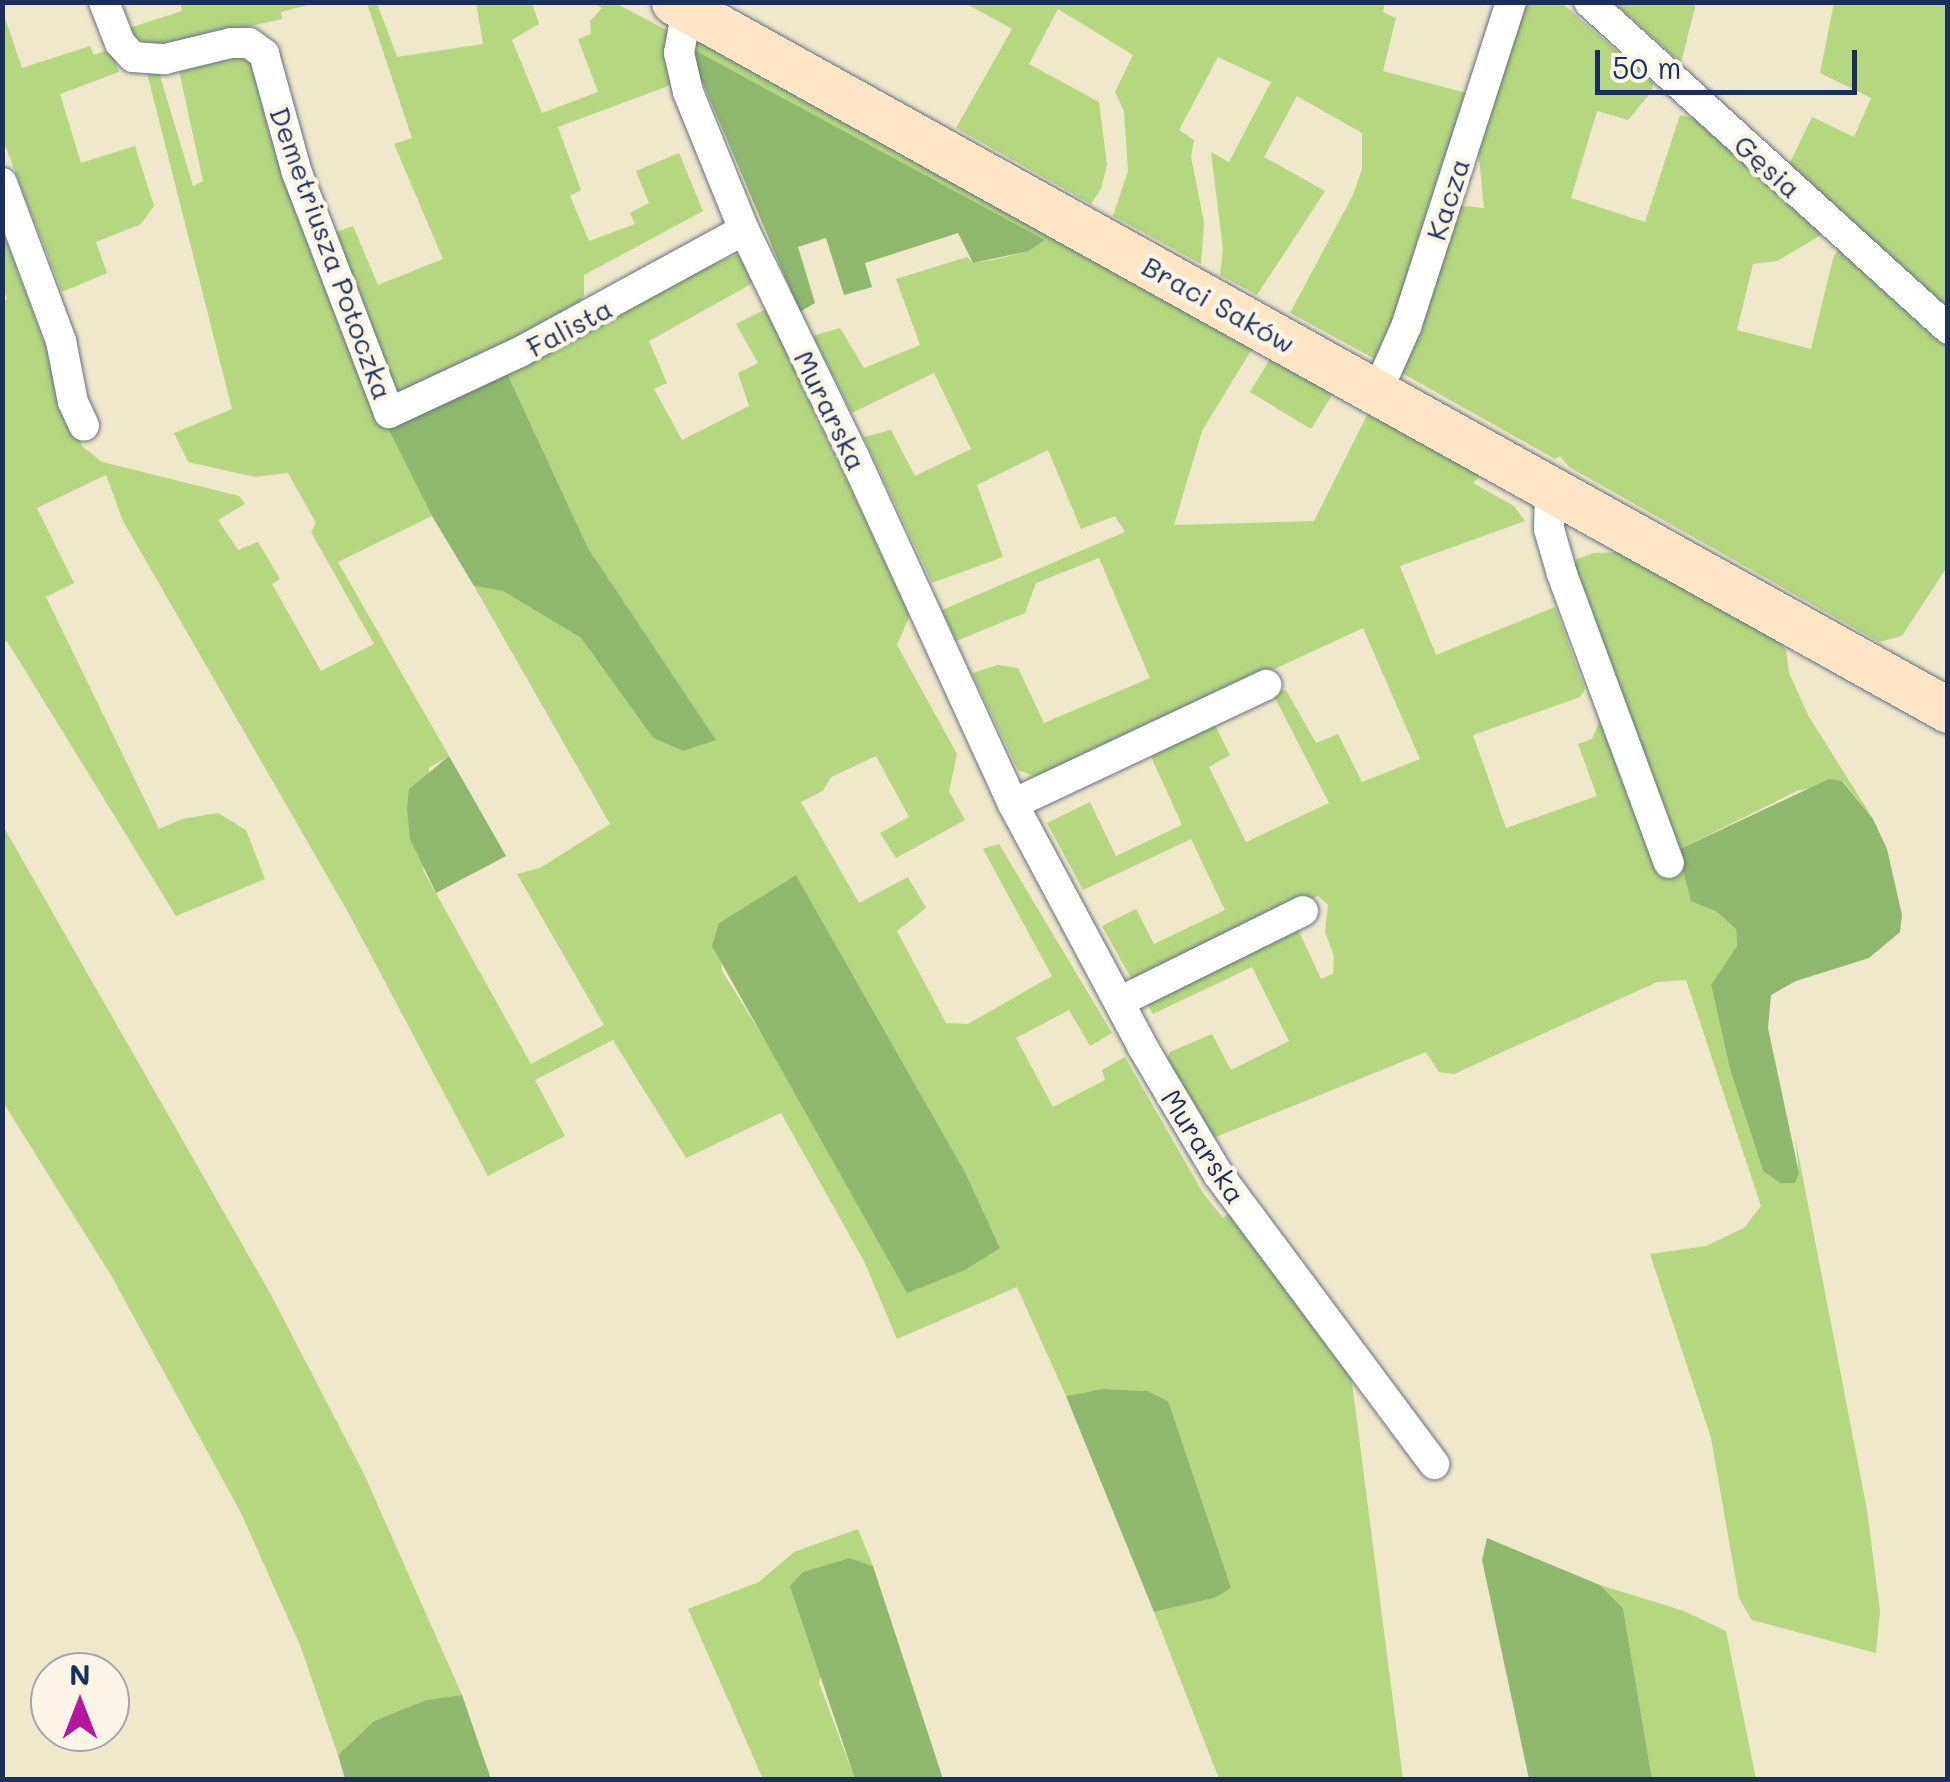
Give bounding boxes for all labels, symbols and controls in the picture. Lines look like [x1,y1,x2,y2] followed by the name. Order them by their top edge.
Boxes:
[1600,30,1862,92] scale bar
[1612,47,1682,87] text: 50 m
[263,102,401,404] street label: Demetriusza Potoczka
[1728,127,1808,205] street label: Gęsia
[1418,154,1476,244] street label: Kacza
[1137,248,1301,360] street label: Braci Saków
[520,291,618,363] street label: Falista
[788,345,874,475] street label: Murarska
[1155,1083,1253,1209] street label: Murarska
[30,1652,130,1752] north arrow
[69,1656,91,1692] text: N

